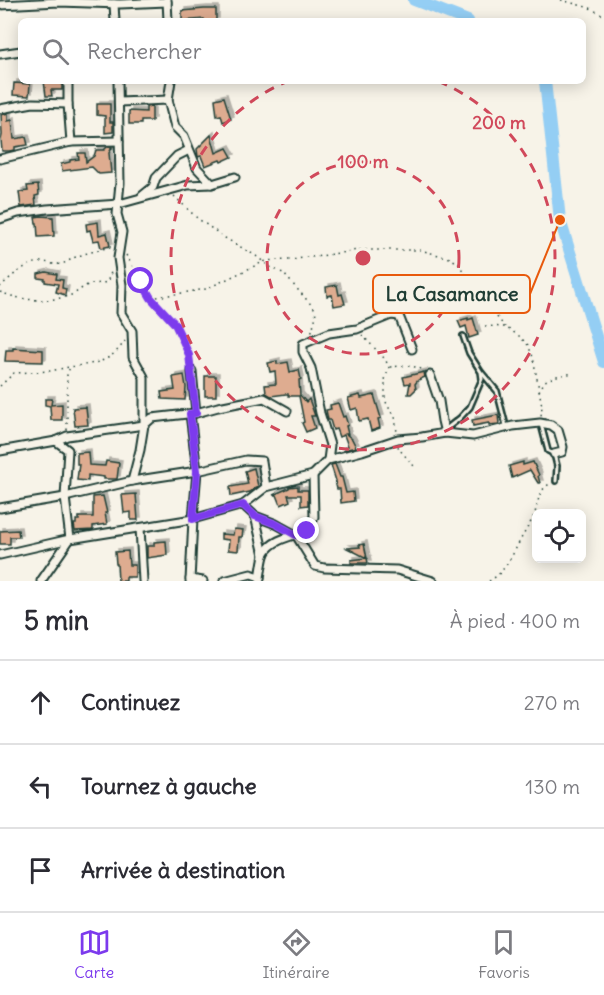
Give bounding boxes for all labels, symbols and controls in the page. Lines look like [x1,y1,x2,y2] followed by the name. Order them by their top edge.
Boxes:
[18,18,586,84] search box
[39,35,72,68] icon: search
[87,37,202,65] text: Rechercher
[472,111,526,134] text: 200 m
[338,150,389,173] text: 100 m
[353,248,373,268] centre of rings
[127,267,153,293] route start
[373,275,530,313] callout: La Casamance
[386,281,519,306] text: La Casamance
[532,509,586,563] map controls
[532,509,586,563] button: locate
[293,517,319,543] route end
[24,604,89,637] text: 5 min
[450,608,580,633] text: À pied · 400 m
[24,686,57,719] icon: ahead
[81,688,180,716] text: Continuez
[524,690,580,715] text: 270 m
[24,770,57,803] icon: left
[81,772,257,800] text: Tournez à gauche
[525,774,580,799] text: 130 m
[24,854,57,887] icon: arrive
[81,856,285,884] text: Arrivée à destination
[74,926,114,982] tab: Carte
[263,926,330,982] tab: Itinéraire
[478,926,530,982] tab: Favoris

